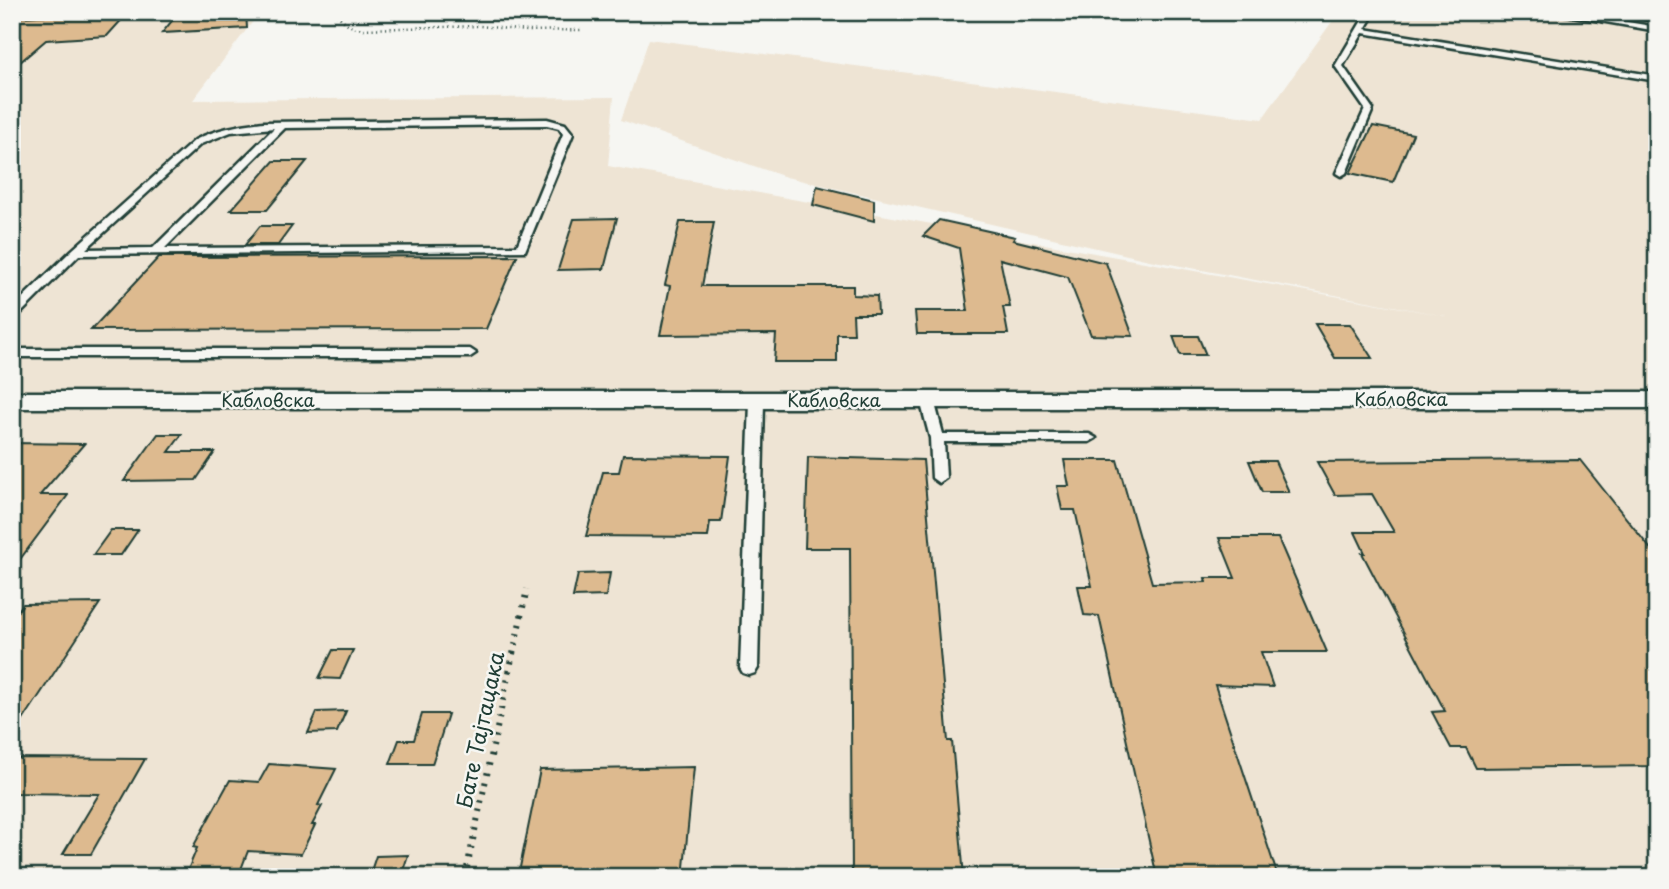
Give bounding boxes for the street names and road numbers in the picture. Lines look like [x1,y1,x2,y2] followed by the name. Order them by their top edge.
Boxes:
[1354,385,1448,412] street label: Кабловска
[221,386,315,413] street label: Кабловска
[787,386,881,413] street label: Кабловска
[447,647,511,811] street label: Бате Тајтацака

